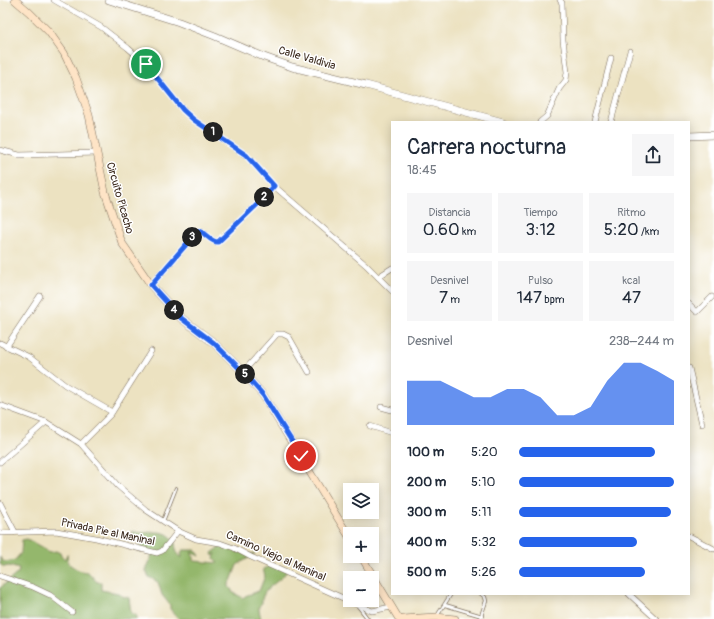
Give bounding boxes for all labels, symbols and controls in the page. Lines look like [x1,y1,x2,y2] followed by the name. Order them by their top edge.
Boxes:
[277,44,337,72] street label: Calle Valdivia
[129,47,163,81] pin
[135,53,157,75] icon: arrive
[203,122,223,142] pin: 1
[211,125,215,138] text: 1
[407,133,566,161] text: Carrera nocturna
[632,134,674,176] button: share
[104,161,136,235] street label: Circuito Picacho
[407,162,437,178] text: 18:45
[254,187,274,207] pin: 2
[261,190,267,203] text: 2
[429,206,470,219] text: Distancia
[523,206,558,219] text: Tiempo
[617,206,646,219] text: Ritmo
[423,219,460,240] text: 0.60
[525,219,556,240] text: 3:12
[604,219,639,240] text: 5:20
[460,225,476,238] text: km
[639,225,659,238] text: /km
[182,227,202,247] pin: 3
[189,230,195,243] text: 3
[430,274,469,287] text: Desnivel
[528,274,553,287] text: Pulso
[623,274,640,287] text: kcal
[439,287,448,308] text: 7
[516,287,542,308] text: 147
[622,287,641,308] text: 47
[448,293,460,306] text: m
[542,293,565,306] text: bpm
[164,300,184,320] pin: 4
[171,303,177,316] text: 4
[407,333,453,349] text: Desnivel
[609,333,674,349] text: 238–244 m
[235,364,255,384] pin: 5
[242,367,248,380] text: 5
[284,439,318,473] pin
[407,444,444,460] text: 100 m
[471,444,498,460] text: 5:20
[290,445,312,467] icon: check
[407,474,446,490] text: 200 m
[471,474,495,490] text: 5:10
[343,483,379,607] map controls
[343,483,379,519] button: layers
[407,504,446,520] text: 300 m
[471,504,492,520] text: 5:11
[60,516,156,548] street label: Privada Pie al Maninal
[343,527,379,563] button: +
[224,528,328,584] street label: Camino Viejo al Maninal
[407,534,447,550] text: 400 m
[471,534,496,550] text: 5:32
[407,564,446,580] text: 500 m
[471,564,496,580] text: 5:26
[343,571,379,607] button: −

